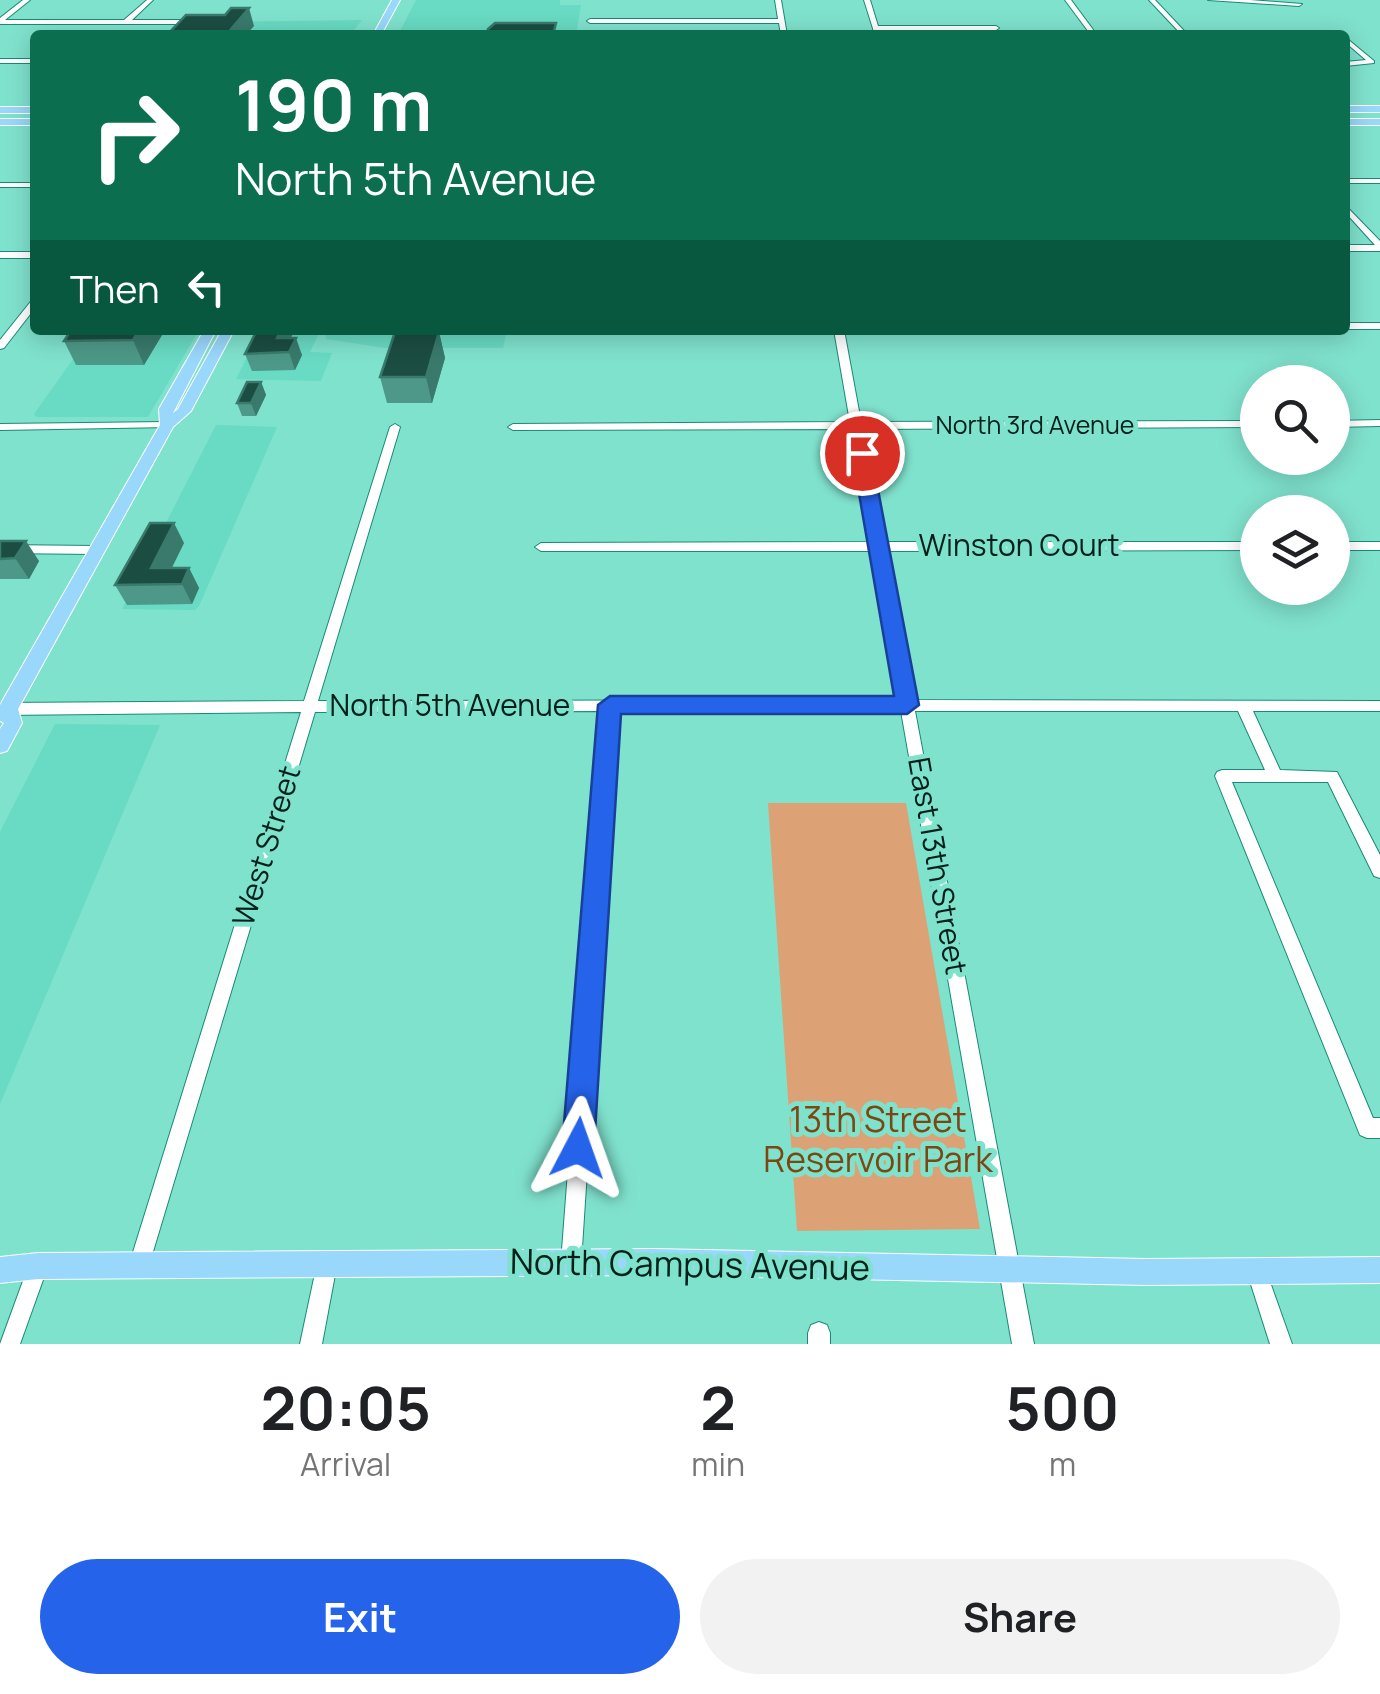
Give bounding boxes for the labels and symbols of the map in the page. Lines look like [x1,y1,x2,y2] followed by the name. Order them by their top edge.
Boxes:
[936,407,1134,442] street label: North 3rd Avenue
[820,411,905,496] pin
[919,524,1119,565] street label: Winston Court
[330,684,570,725] street label: North 5th Avenue
[899,754,978,978] street label: East 13th Street
[222,760,309,931] street label: West Street
[763,1095,994,1183] park label: 13th Street Reservoir Park
[526,1096,630,1200] position arrow
[510,1237,870,1291] street label: North Campus Avenue

